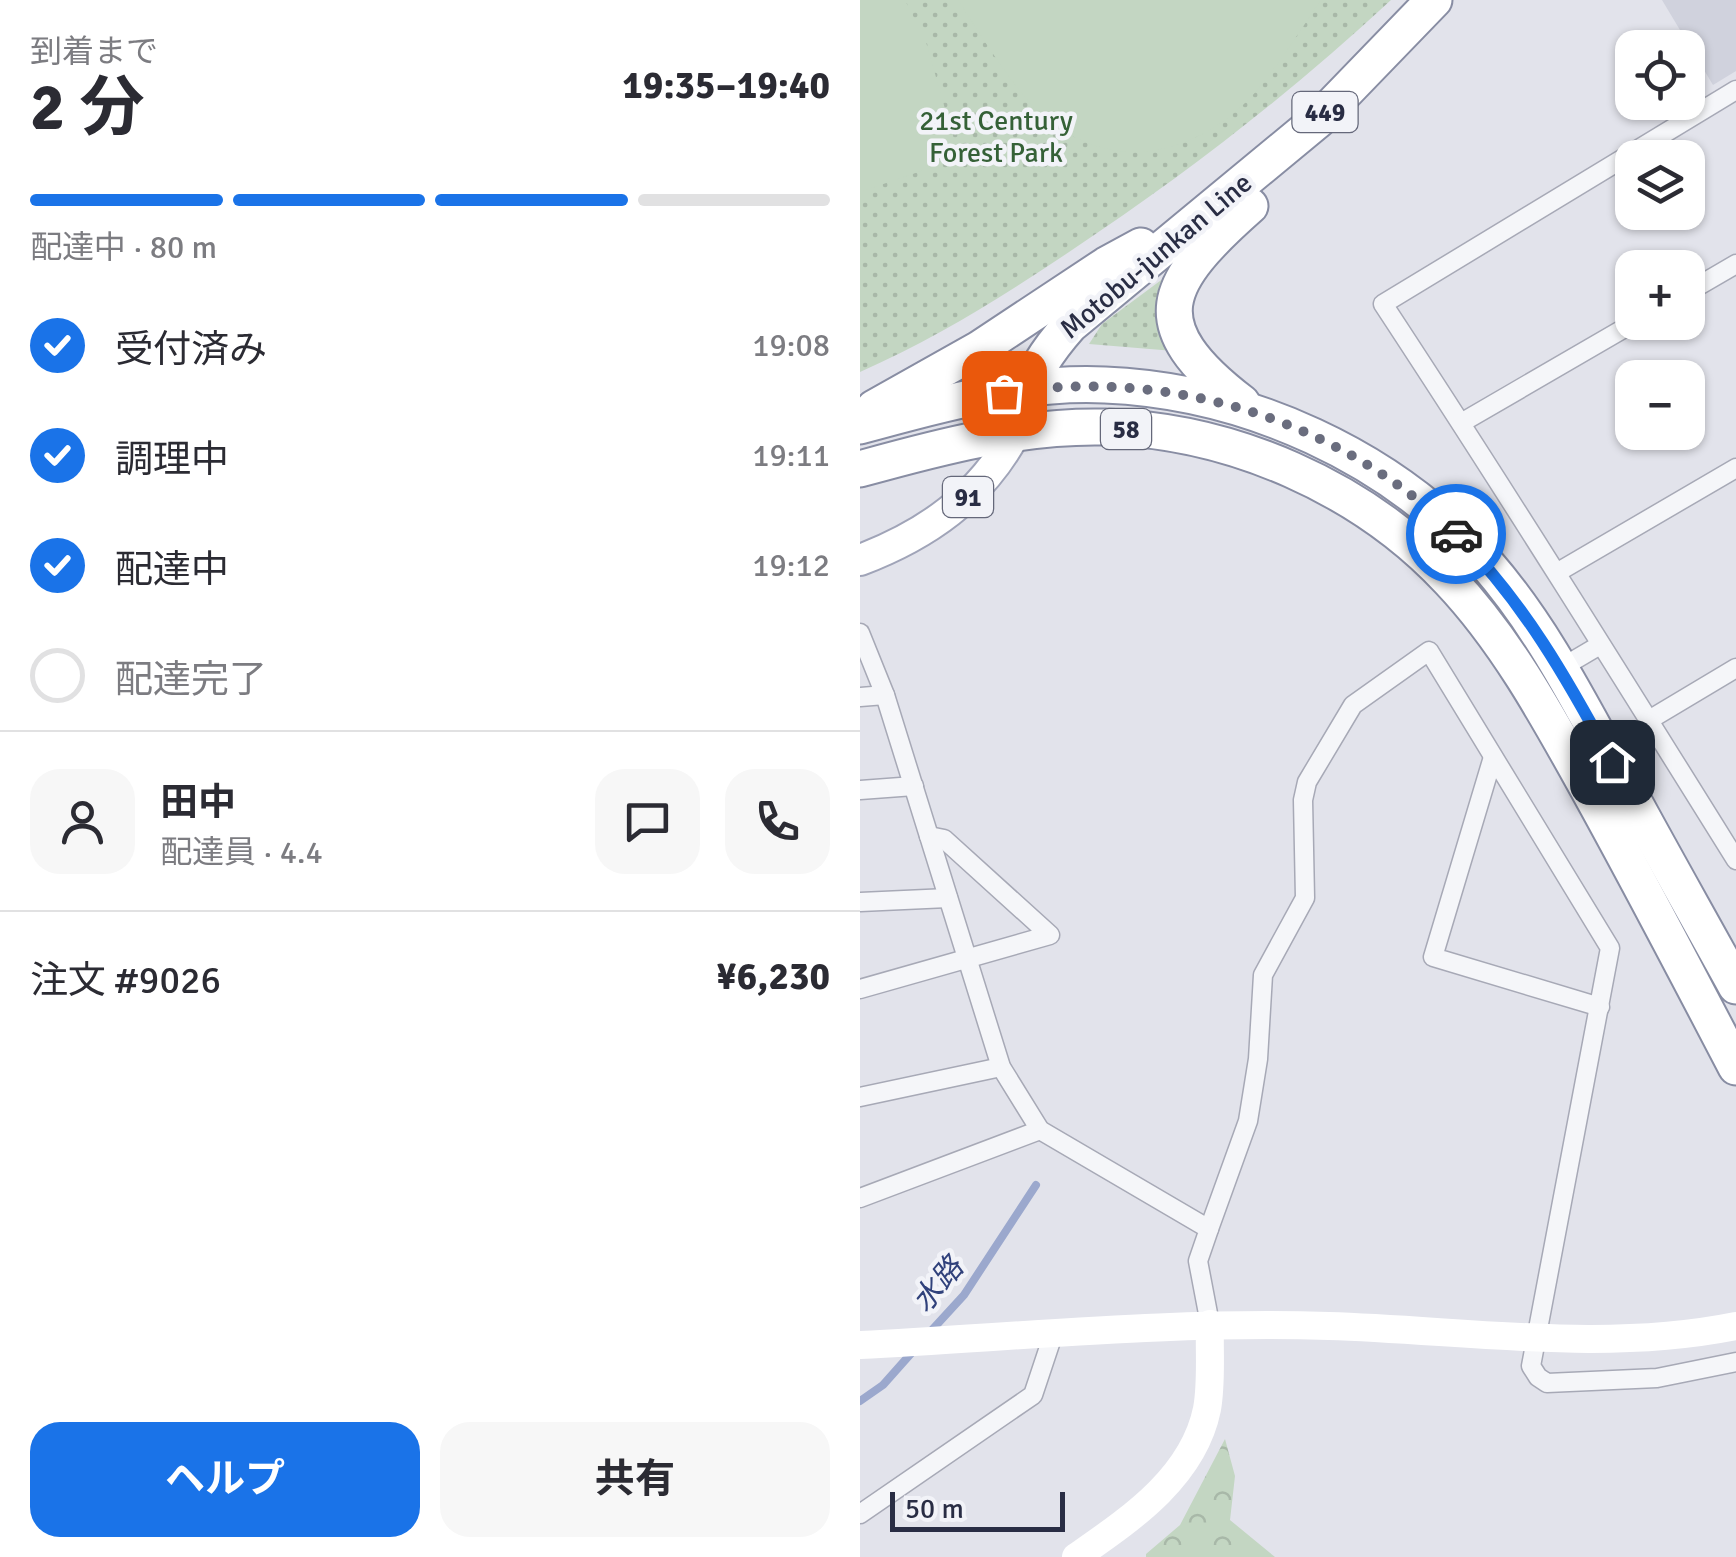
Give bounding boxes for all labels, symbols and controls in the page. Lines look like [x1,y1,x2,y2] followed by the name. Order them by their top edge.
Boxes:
[1615,30,1705,450] map controls
[1615,30,1705,120] button: locate
[30,32,158,71] text: 到着まで
[622,62,830,109] text: 19:35–19:40
[30,68,144,148] text: 2 分
[1292,92,1358,132] road number: 449
[919,104,1073,170] park label: 21st Century Forest Park
[1615,140,1705,230] button: layers
[1053,166,1259,346] street label: Motobu-junkan Line
[30,228,217,267] text: 配達中 · 80 m
[1615,250,1705,340] button: +
[30,318,85,373] icon: check
[115,326,267,373] text: 受付済み
[752,326,830,365] text: 19:08
[962,351,1047,436] pin
[1615,360,1705,450] button: −
[977,366,1032,421] icon: bag
[1101,409,1151,449] road number: 58
[30,428,85,483] icon: check
[115,436,229,483] text: 調理中
[752,436,830,475] text: 19:11
[943,477,993,517] road number: 91
[1406,484,1506,584] courier
[1429,507,1484,562] icon: car
[30,538,85,593] icon: check
[115,546,229,593] text: 配達中
[752,546,830,585] text: 19:12
[115,656,267,703] text: 配達完了
[1570,720,1655,805] pin
[1585,735,1640,790] icon: home
[30,769,135,874] button: person
[595,769,700,874] button: chat
[725,769,830,874] button: phone
[160,779,236,826] text: 田中
[160,833,323,872] text: 配達員 · 4.4
[716,953,830,1000] text: ¥6,230
[30,957,221,1004] text: 注文 #9026
[905,1248,973,1320] water label: 水路
[30,1422,420,1537] button: ヘルプ
[440,1422,830,1537] button: 共有
[890,1487,1065,1532] scale bar
[905,1492,964,1526] text: 50 m

